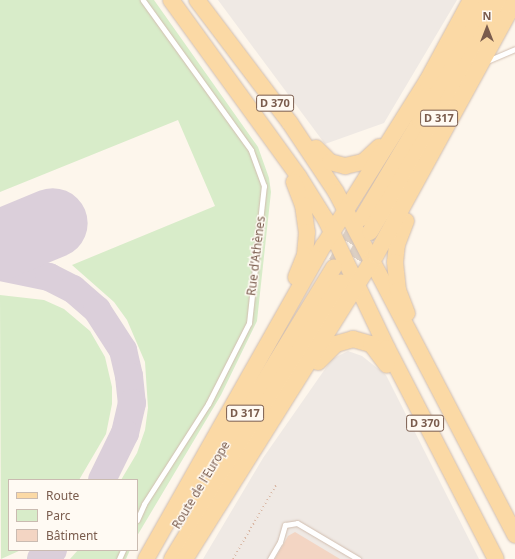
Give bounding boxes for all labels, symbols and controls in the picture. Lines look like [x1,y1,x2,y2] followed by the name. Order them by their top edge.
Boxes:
[467,8,507,48] north arrow
[483,8,491,23] text: N
[256,94,294,112] road number: D 370
[420,109,458,127] road number: D 317
[244,215,268,297] street label: Rue d'Athènes
[226,404,264,422] road number: D 317
[406,414,444,432] road number: D 370
[169,439,233,531] street label: Route de l'Europe
[8,479,138,551] legend
[46,487,79,504] text: Route
[46,507,70,524] text: Parc
[46,527,98,544] text: Bâtiment

